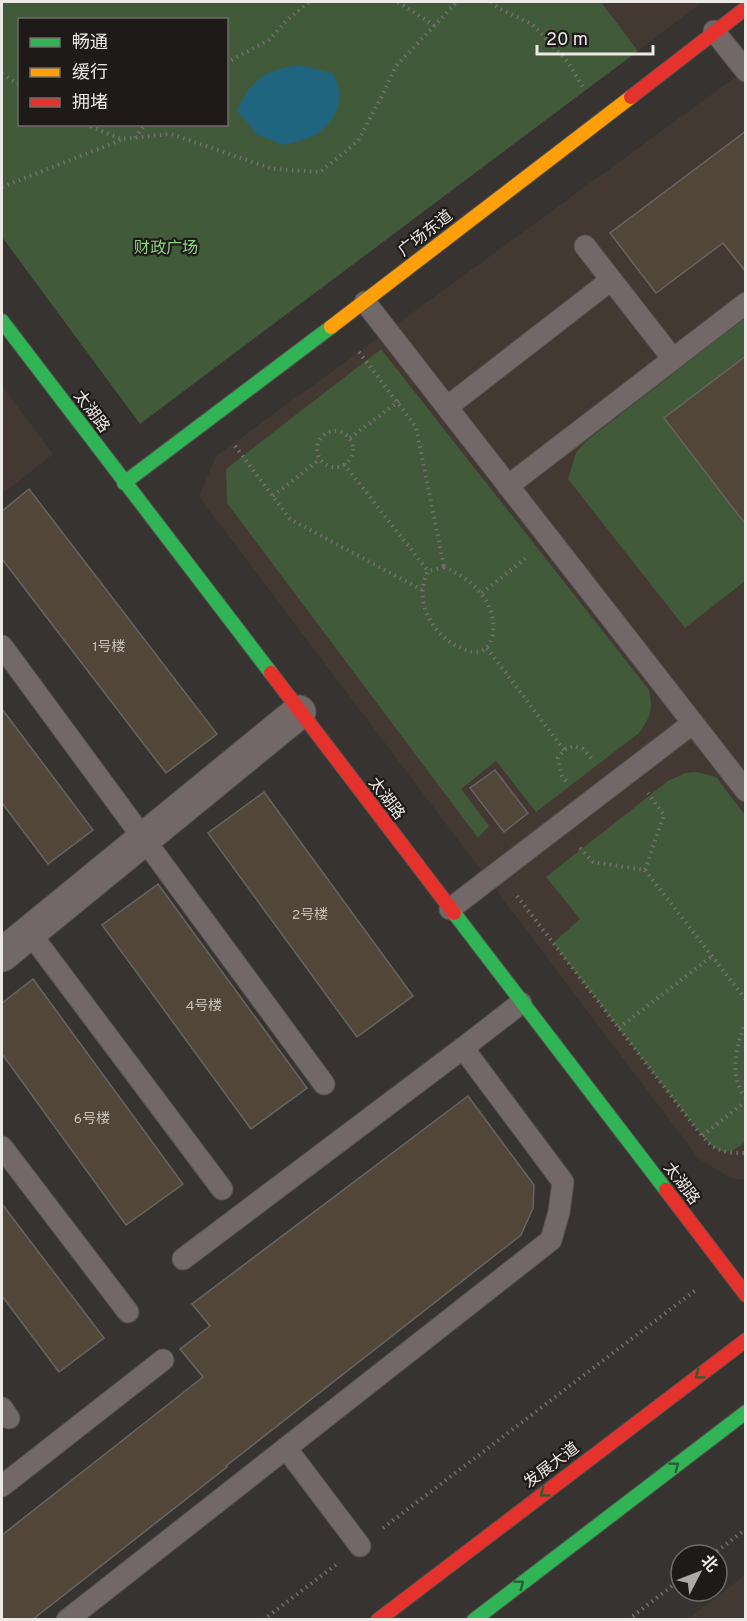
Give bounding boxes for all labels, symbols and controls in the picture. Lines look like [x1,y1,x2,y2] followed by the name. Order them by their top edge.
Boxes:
[18,18,228,126] legend
[537,18,652,56] scale bar
[546,29,588,52] text: 20 m
[72,32,108,55] text: 畅通
[72,62,108,85] text: 缓行
[72,92,108,115] text: 拥堵
[395,206,457,262] street label: 广场东道
[134,239,198,259] park label: 财政广场
[69,387,113,437] street label: 太湖路
[92,639,126,656] house number: 1号楼
[364,774,408,824] street label: 太湖路
[292,907,328,924] house number: 2号楼
[186,998,222,1015] house number: 4号楼
[74,1111,110,1128] house number: 6号楼
[659,1159,703,1209] street label: 太湖路
[695,1368,706,1379] one-way arrow
[520,1439,584,1493] street label: 发展大道
[668,1462,679,1473] one-way arrow
[539,1486,550,1497] one-way arrow
[669,1543,729,1603] north arrow
[696,1552,721,1577] text: 北
[513,1580,524,1591] one-way arrow

